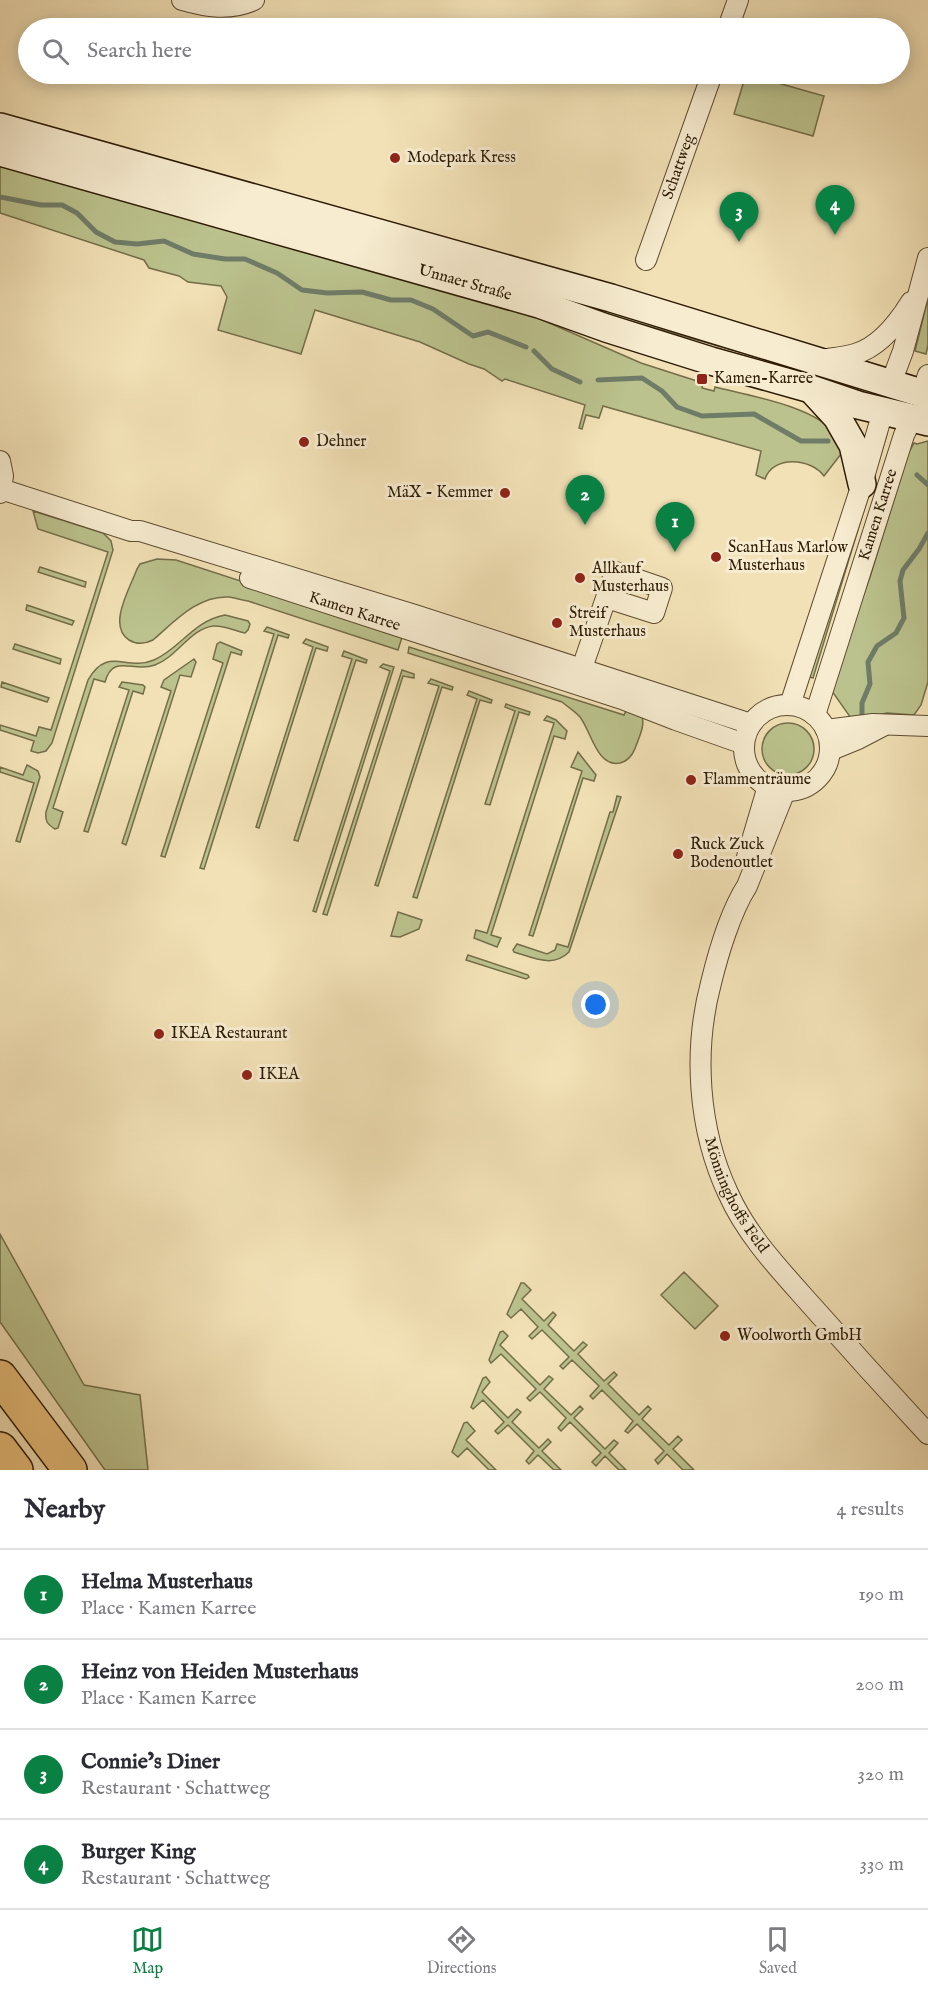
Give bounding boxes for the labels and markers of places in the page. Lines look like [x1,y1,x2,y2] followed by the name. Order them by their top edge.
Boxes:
[407,148,516,168] place label: Modepark Kress
[388,151,402,165] marker: Modepark Kress
[816,186,854,235] pin: 4
[720,192,758,242] pin: 3
[714,369,813,389] place label: Kamen-Karree
[695,372,709,386] marker: Kamen-Karree
[316,432,367,452] place label: Dehner
[297,435,311,449] marker: Dehner
[566,476,604,525] pin: 2
[387,483,493,503] place label: MäX - Kemmer
[498,486,512,500] marker: MäX - Kemmer
[656,502,694,552] pin: 1
[728,538,848,576] place label: ScanHaus Marlow Musterhaus
[709,550,723,564] marker: ScanHaus Marlow Musterhaus
[591,559,669,597] place label: Allkauf Musterhaus
[573,571,587,585] marker: Allkauf Musterhaus
[569,604,646,642] place label: Streif Musterhaus
[550,616,564,630] marker: Streif Musterhaus
[703,770,811,790] place label: Flammenträume
[684,773,698,787] marker: Flammenträume
[690,835,774,873] place label: Ruck Zuck Bodenoutlet
[671,847,685,861] marker: Ruck Zuck Bodenoutlet
[171,1024,288,1044] place label: IKEA Restaurant
[152,1027,166,1041] marker: IKEA Restaurant
[259,1065,301,1085] place label: IKEA
[240,1068,254,1082] marker: IKEA
[737,1326,862,1346] place label: Woolworth GmbH
[718,1329,732,1343] marker: Woolworth GmbH

